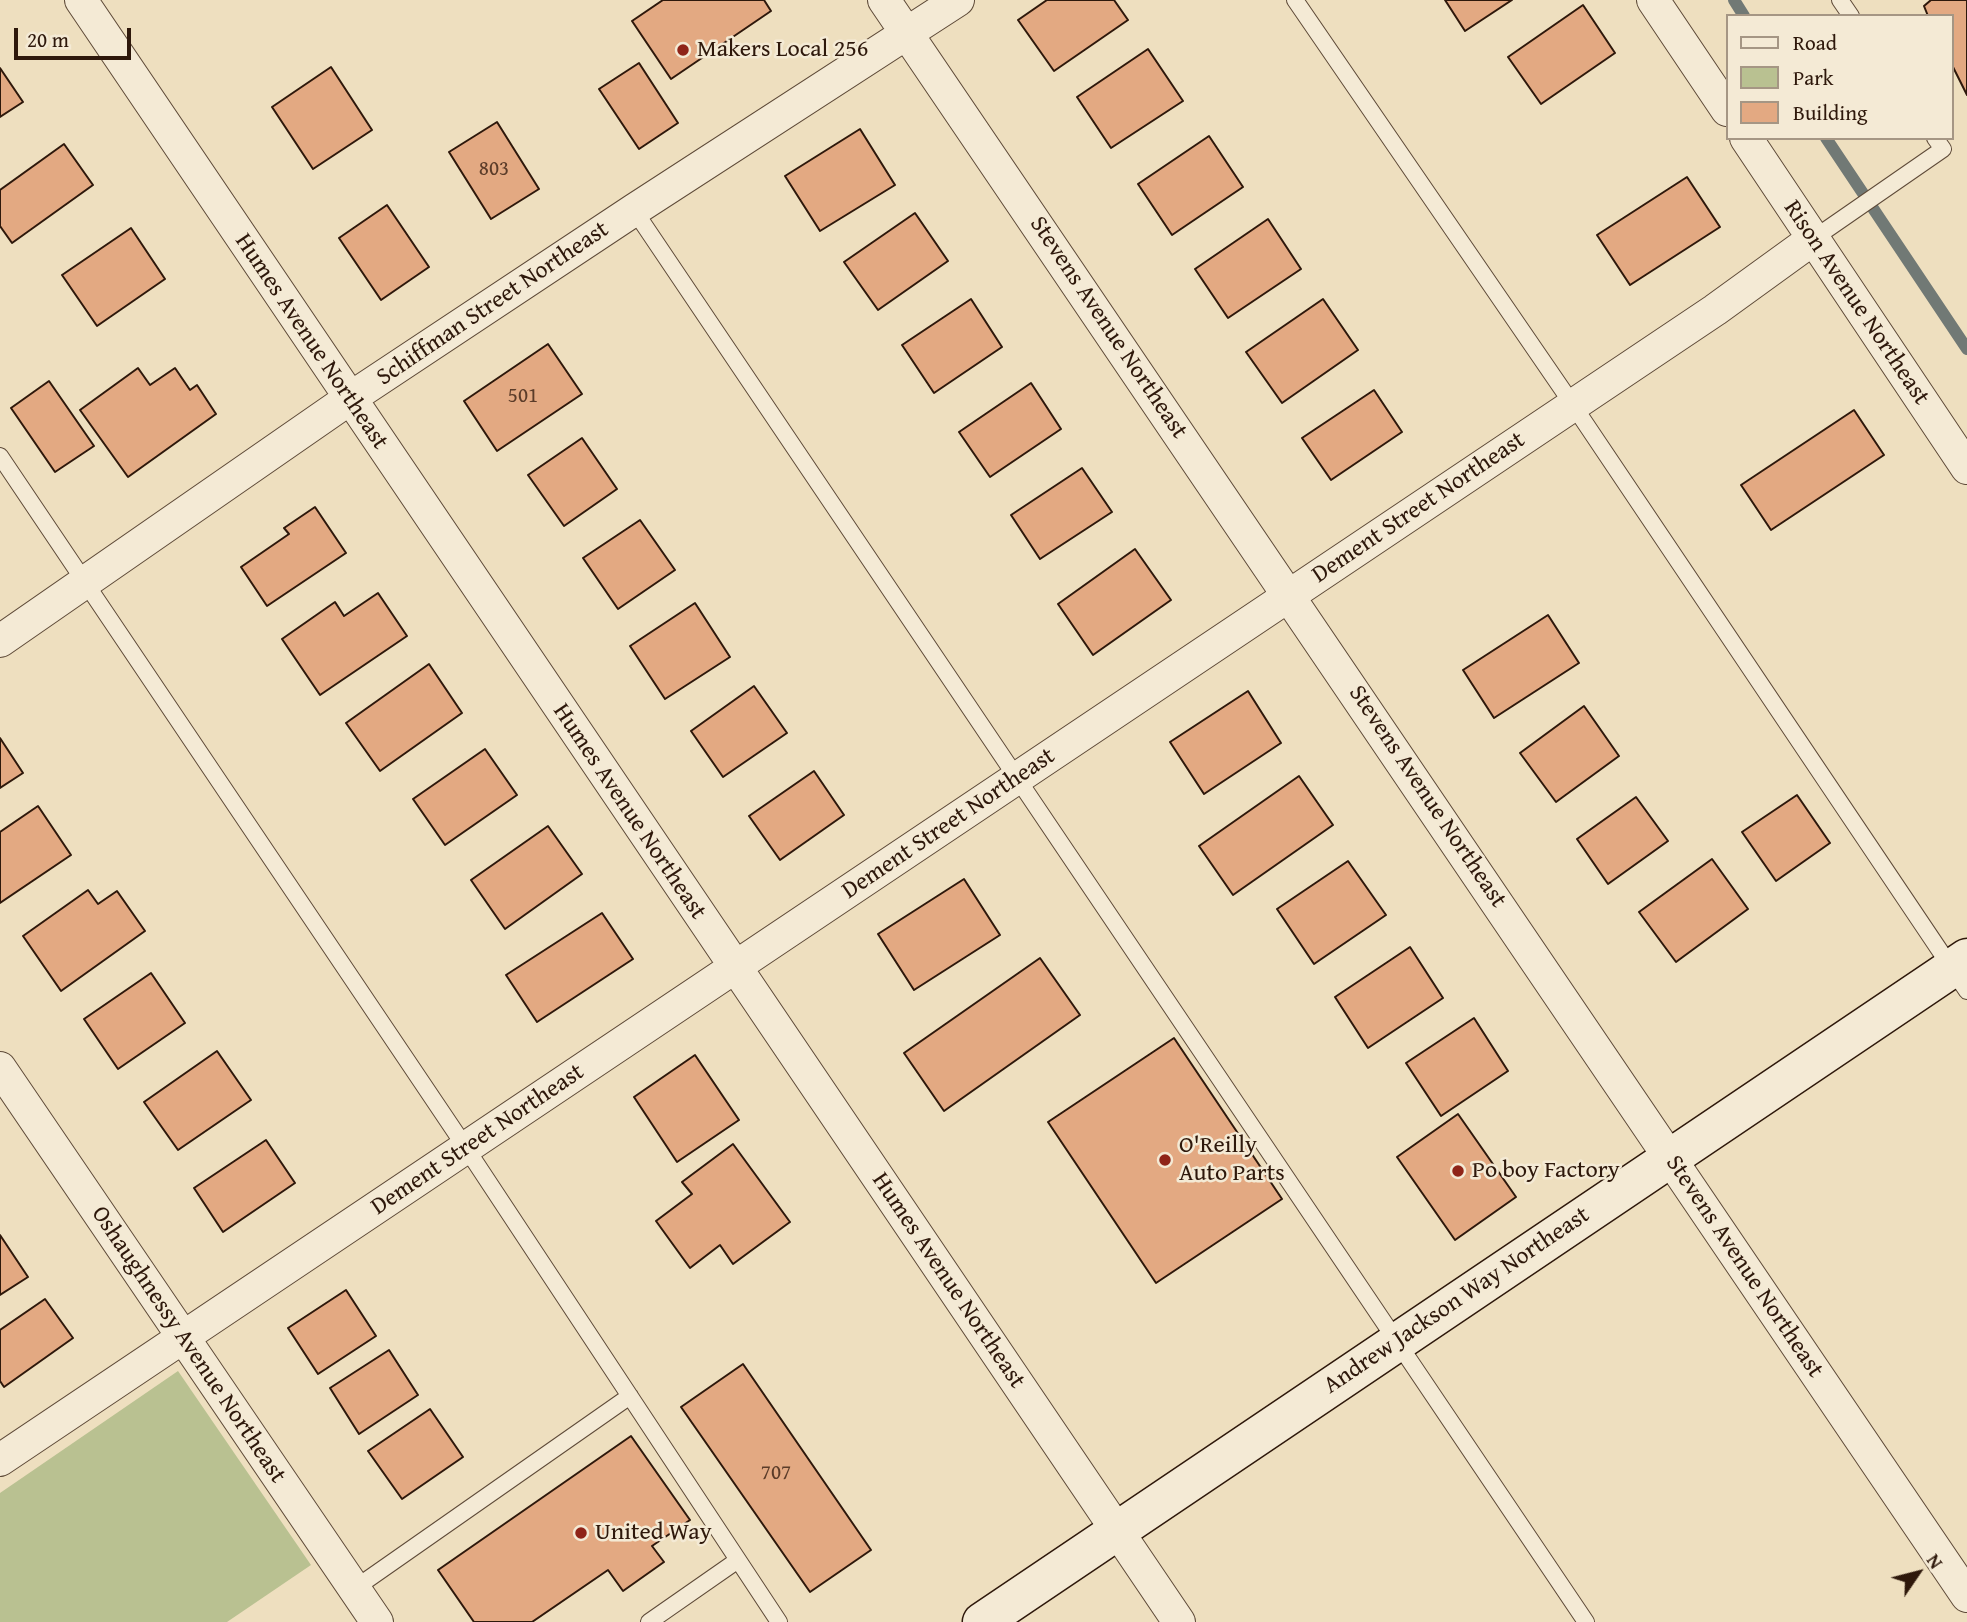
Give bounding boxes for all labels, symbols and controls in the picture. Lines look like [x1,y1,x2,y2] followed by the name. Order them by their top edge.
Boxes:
[18,14,135,58] scale bar
[1726,14,1953,140] legend
[27,24,69,55] text: 20 m
[1793,27,1837,58] text: Road
[697,36,868,64] place label: Makers Local 256
[675,42,691,58] marker: Makers Local 256
[1793,62,1834,93] text: Park
[1793,97,1867,128] text: Building
[479,157,509,183] house number: 803
[1777,195,1935,411] street label: Rison Avenue Northeast
[1023,211,1193,445] street label: Stevens Avenue Northeast
[371,216,615,392] street label: Schiffman Street Northeast
[228,229,394,455] street label: Humes Avenue Northeast
[508,384,538,410] house number: 501
[1307,426,1531,590] street label: Dement Street Northeast
[1342,680,1512,914] street label: Stevens Avenue Northeast
[546,699,712,925] street label: Humes Avenue Northeast
[837,742,1061,906] street label: Dement Street Northeast
[366,1058,590,1222] street label: Dement Street Northeast
[1179,1132,1285,1188] place label: O'Reilly Auto Parts
[1659,1150,1829,1384] street label: Stevens Avenue Northeast
[1157,1152,1173,1168] marker: O'Reilly Auto Parts
[1472,1157,1620,1185] place label: Po boy Factory
[1450,1163,1466,1179] marker: Po boy Factory
[865,1168,1031,1394] street label: Humes Avenue Northeast
[84,1201,292,1489] street label: Oshaughnessy Avenue Northeast
[1319,1201,1595,1401] street label: Andrew Jackson Way Northeast
[761,1461,791,1487] house number: 707
[595,1519,712,1547] place label: United Way
[573,1525,589,1541] marker: United Way
[1883,1538,1953,1608] north arrow
[1920,1548,1950,1574] text: N

